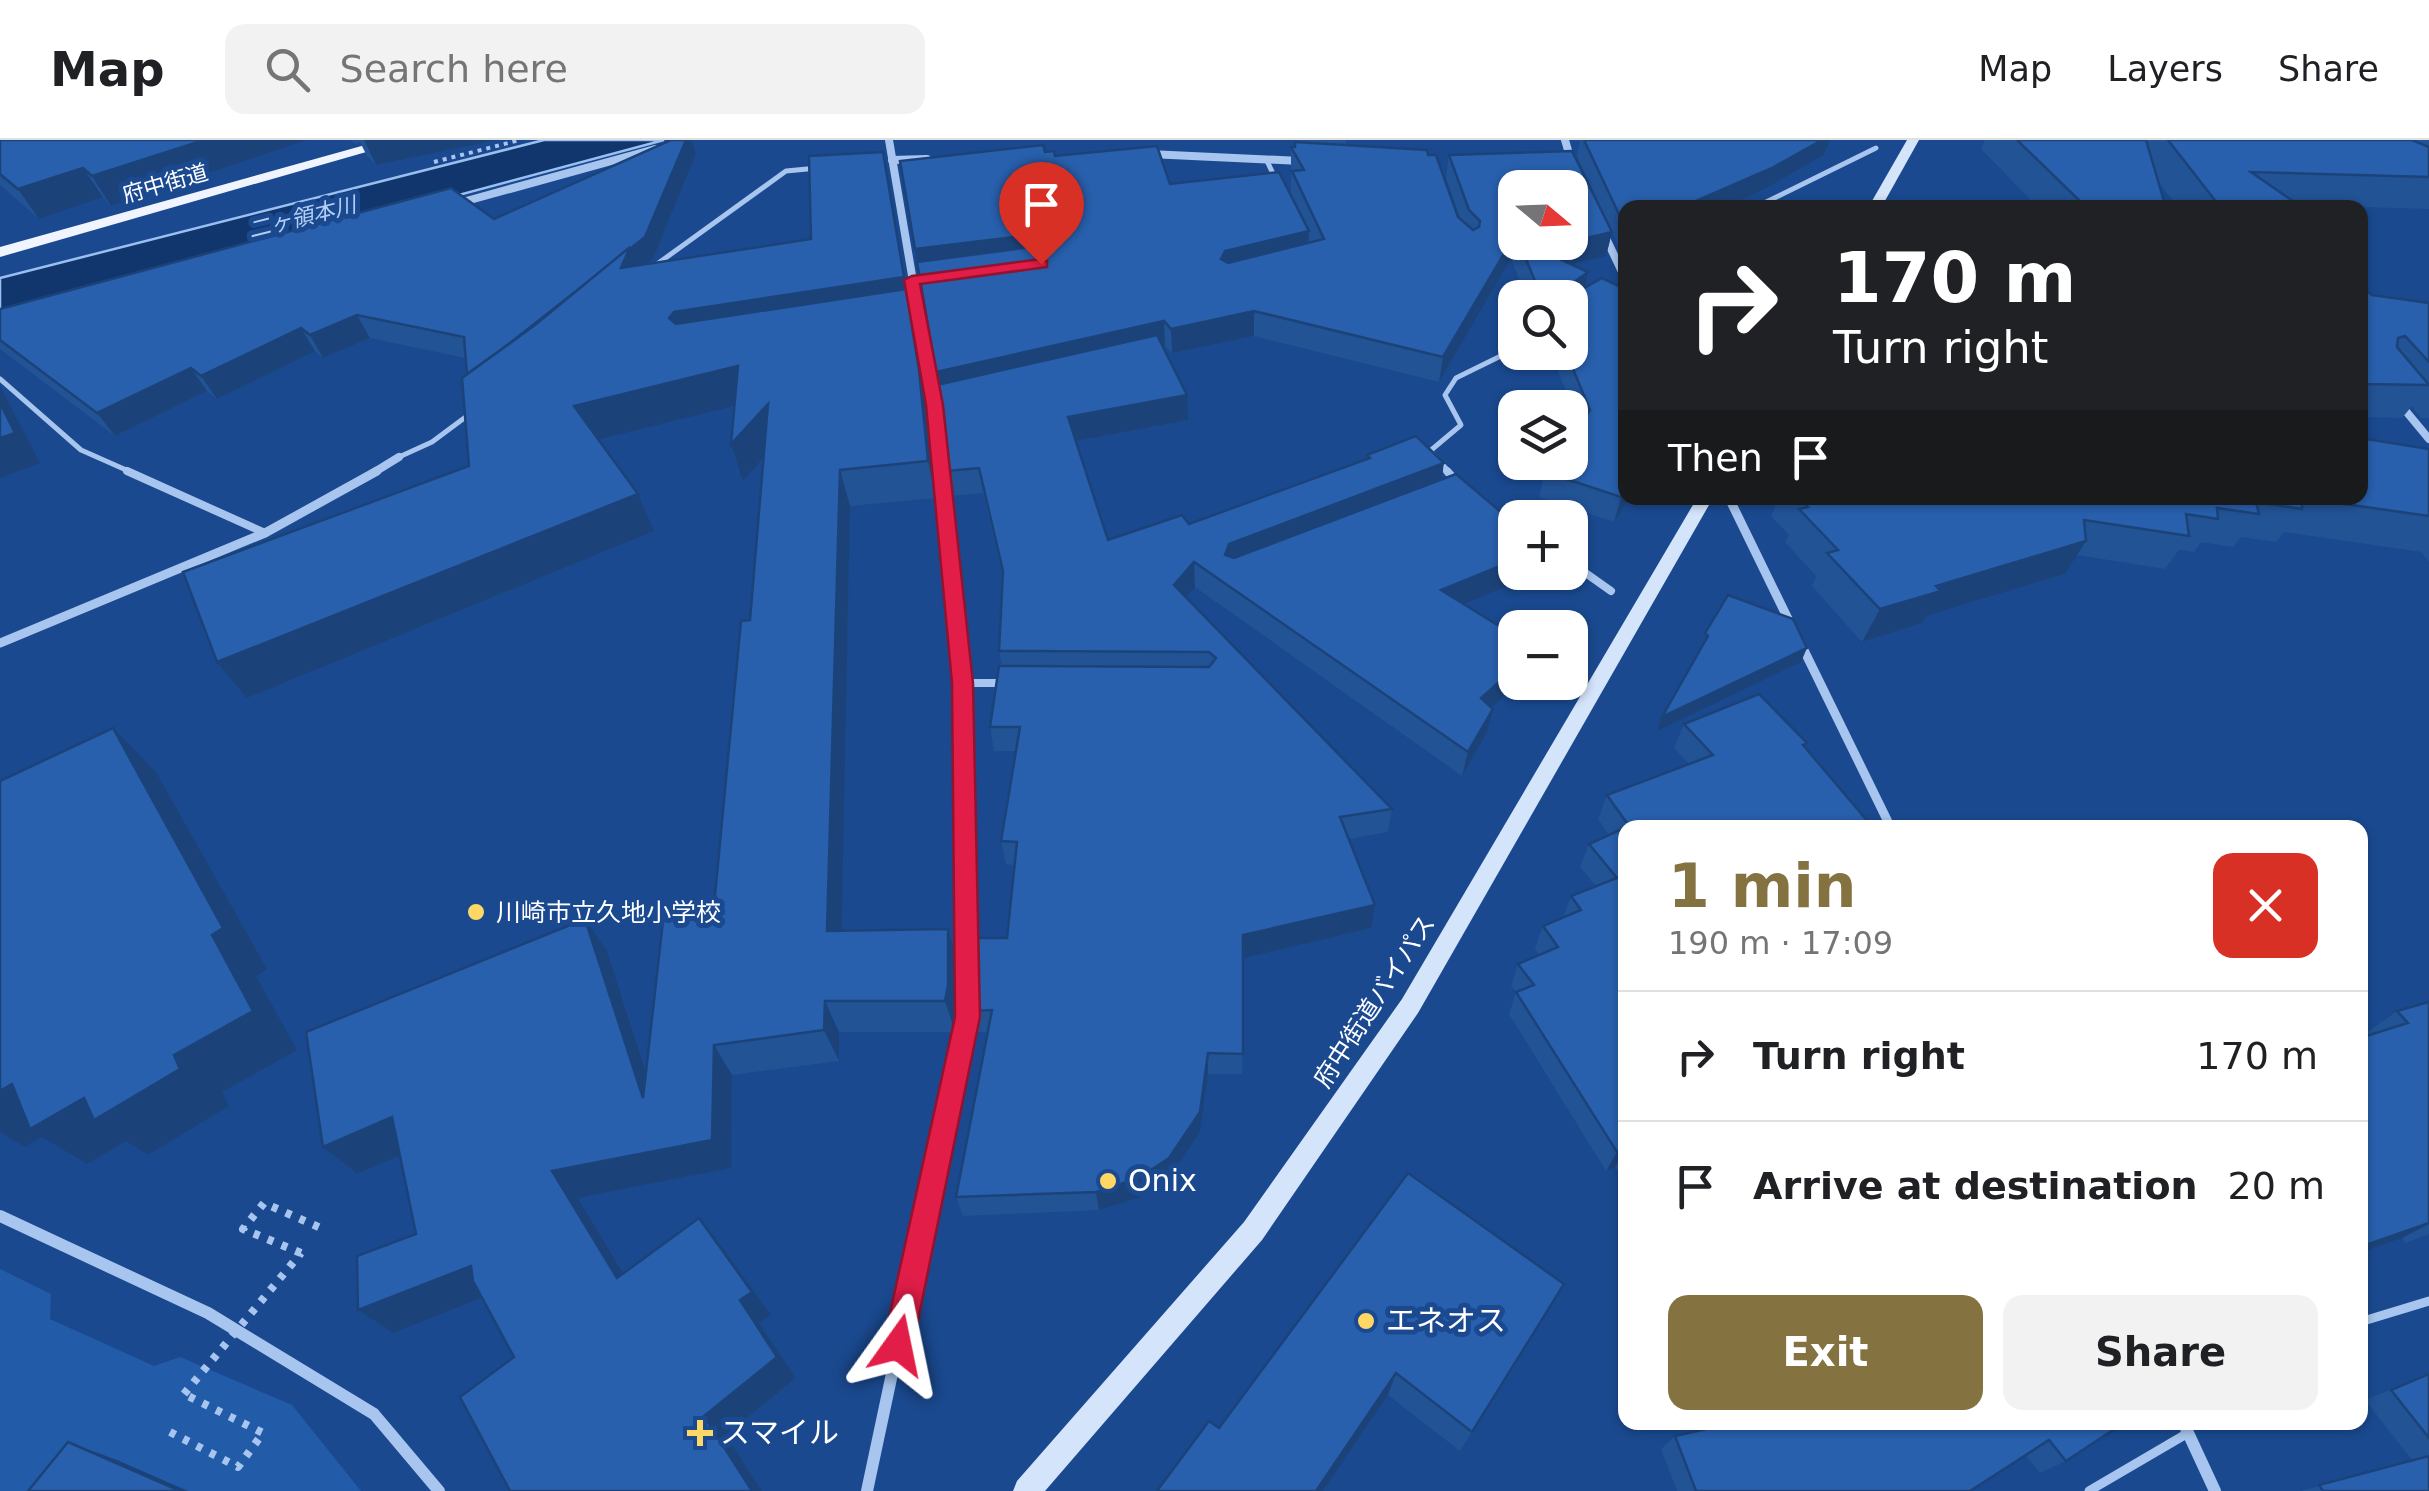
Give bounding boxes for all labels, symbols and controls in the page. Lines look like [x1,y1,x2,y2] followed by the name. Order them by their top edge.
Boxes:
[225,24,925,114] search box
[50,41,165,97] text: Map
[260,42,315,97] icon: search
[340,47,568,91] text: Search here
[1978,49,2052,89] text: Map
[2107,49,2223,89] text: Layers
[2278,49,2379,89] text: Share
[119,159,211,208] street label: 府中街道
[999,162,1084,265] pin
[1498,170,1588,260] north arrow
[1498,170,1588,700] map controls
[1014,177,1069,232] icon: arrive
[246,192,360,243] water label: 二ヶ領本川
[1833,237,2076,319] text: 170 m
[1668,240,1798,370] icon: right
[1498,280,1588,370] button: search
[1833,321,2048,374] text: Turn right
[1498,390,1588,480] button: layers
[1783,430,1838,485] icon: arrive
[1668,436,1763,480] text: Then
[1498,500,1588,590] button: +
[1498,610,1588,700] button: −
[1668,851,1856,921] text: 1 min
[2213,853,2318,958] button: close
[496,898,721,927] place label: 川崎市立久地小学校
[465,901,487,923] marker: 川崎市立久地小学校
[1308,910,1441,1093] street label: 府中街道バイパス
[1668,924,1893,962] text: 190 m · 17:09
[1668,1029,1723,1084] icon: right
[1753,1034,1965,1078] text: Turn right
[2196,1034,2318,1078] text: 170 m
[1668,1159,1723,1214] icon: arrive
[1128,1163,1197,1198] place label: Onix
[1753,1164,2198,1208] text: Arrive at destination
[2228,1164,2325,1208] text: 20 m
[1097,1170,1119,1192] marker: Onix
[846,1293,950,1397] position arrow
[1668,1295,1983,1410] button: Exit
[2003,1295,2318,1410] button: Share
[1386,1303,1506,1338] place label: エネオス
[1355,1310,1377,1332] marker: エネオス
[720,1415,839,1450] place label: スマイル
[689,1422,711,1444] marker: スマイル

